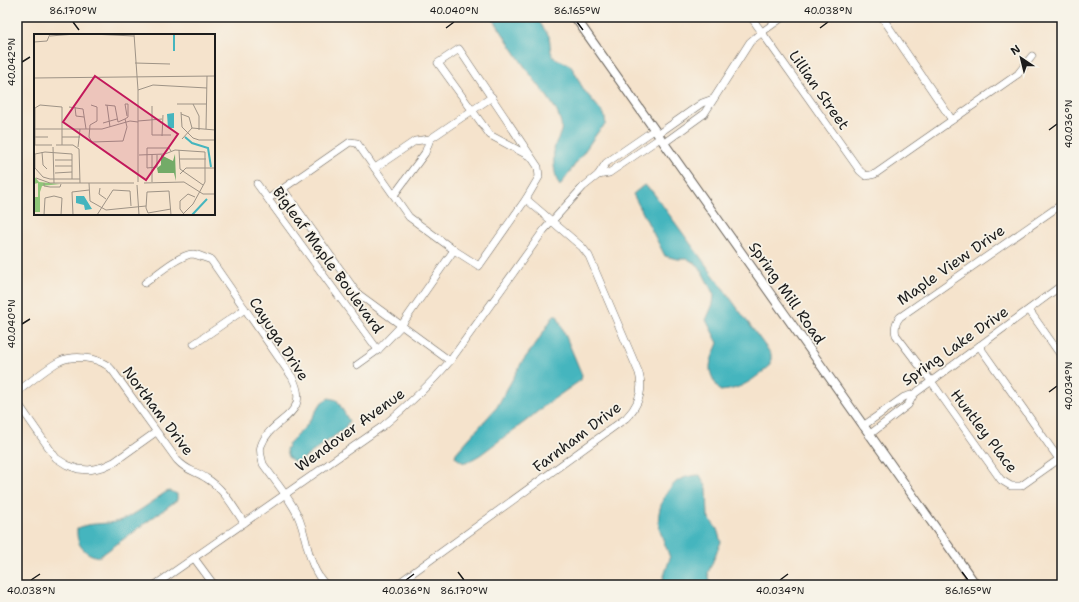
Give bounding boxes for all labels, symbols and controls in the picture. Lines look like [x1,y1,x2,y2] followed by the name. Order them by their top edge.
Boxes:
[49,4,97,17] text: 86.170°W
[429,4,479,17] text: 40.040°N
[554,4,601,17] text: 86.165°W
[804,4,852,17] text: 40.038°N
[34,34,215,215] inset map
[5,38,18,86] text: 40.042°N
[1001,38,1041,78] north arrow
[1008,41,1024,59] text: N
[784,46,854,134] street label: Lillian Street
[1062,100,1075,148] text: 40.036°N
[268,183,388,338] street label: Bigleaf Maple Boulevard
[893,220,1009,310] street label: Maple View Drive
[744,238,830,349] street label: Spring Mill Road
[245,293,313,385] street label: Cayuga Drive
[5,299,18,349] text: 40.040°N
[898,302,1012,390] street label: Spring Lake Drive
[118,362,198,460] street label: Northam Drive
[1062,362,1075,410] text: 40.034°N
[291,384,409,476] street label: Wendover Avenue
[946,385,1022,477] street label: Huntley Place
[529,397,625,477] street label: Farnham Drive
[7,584,55,597] text: 40.038°N
[382,584,430,597] text: 40.036°N
[440,584,488,597] text: 86.170°W
[756,584,804,597] text: 40.034°N
[945,584,992,597] text: 86.165°W

